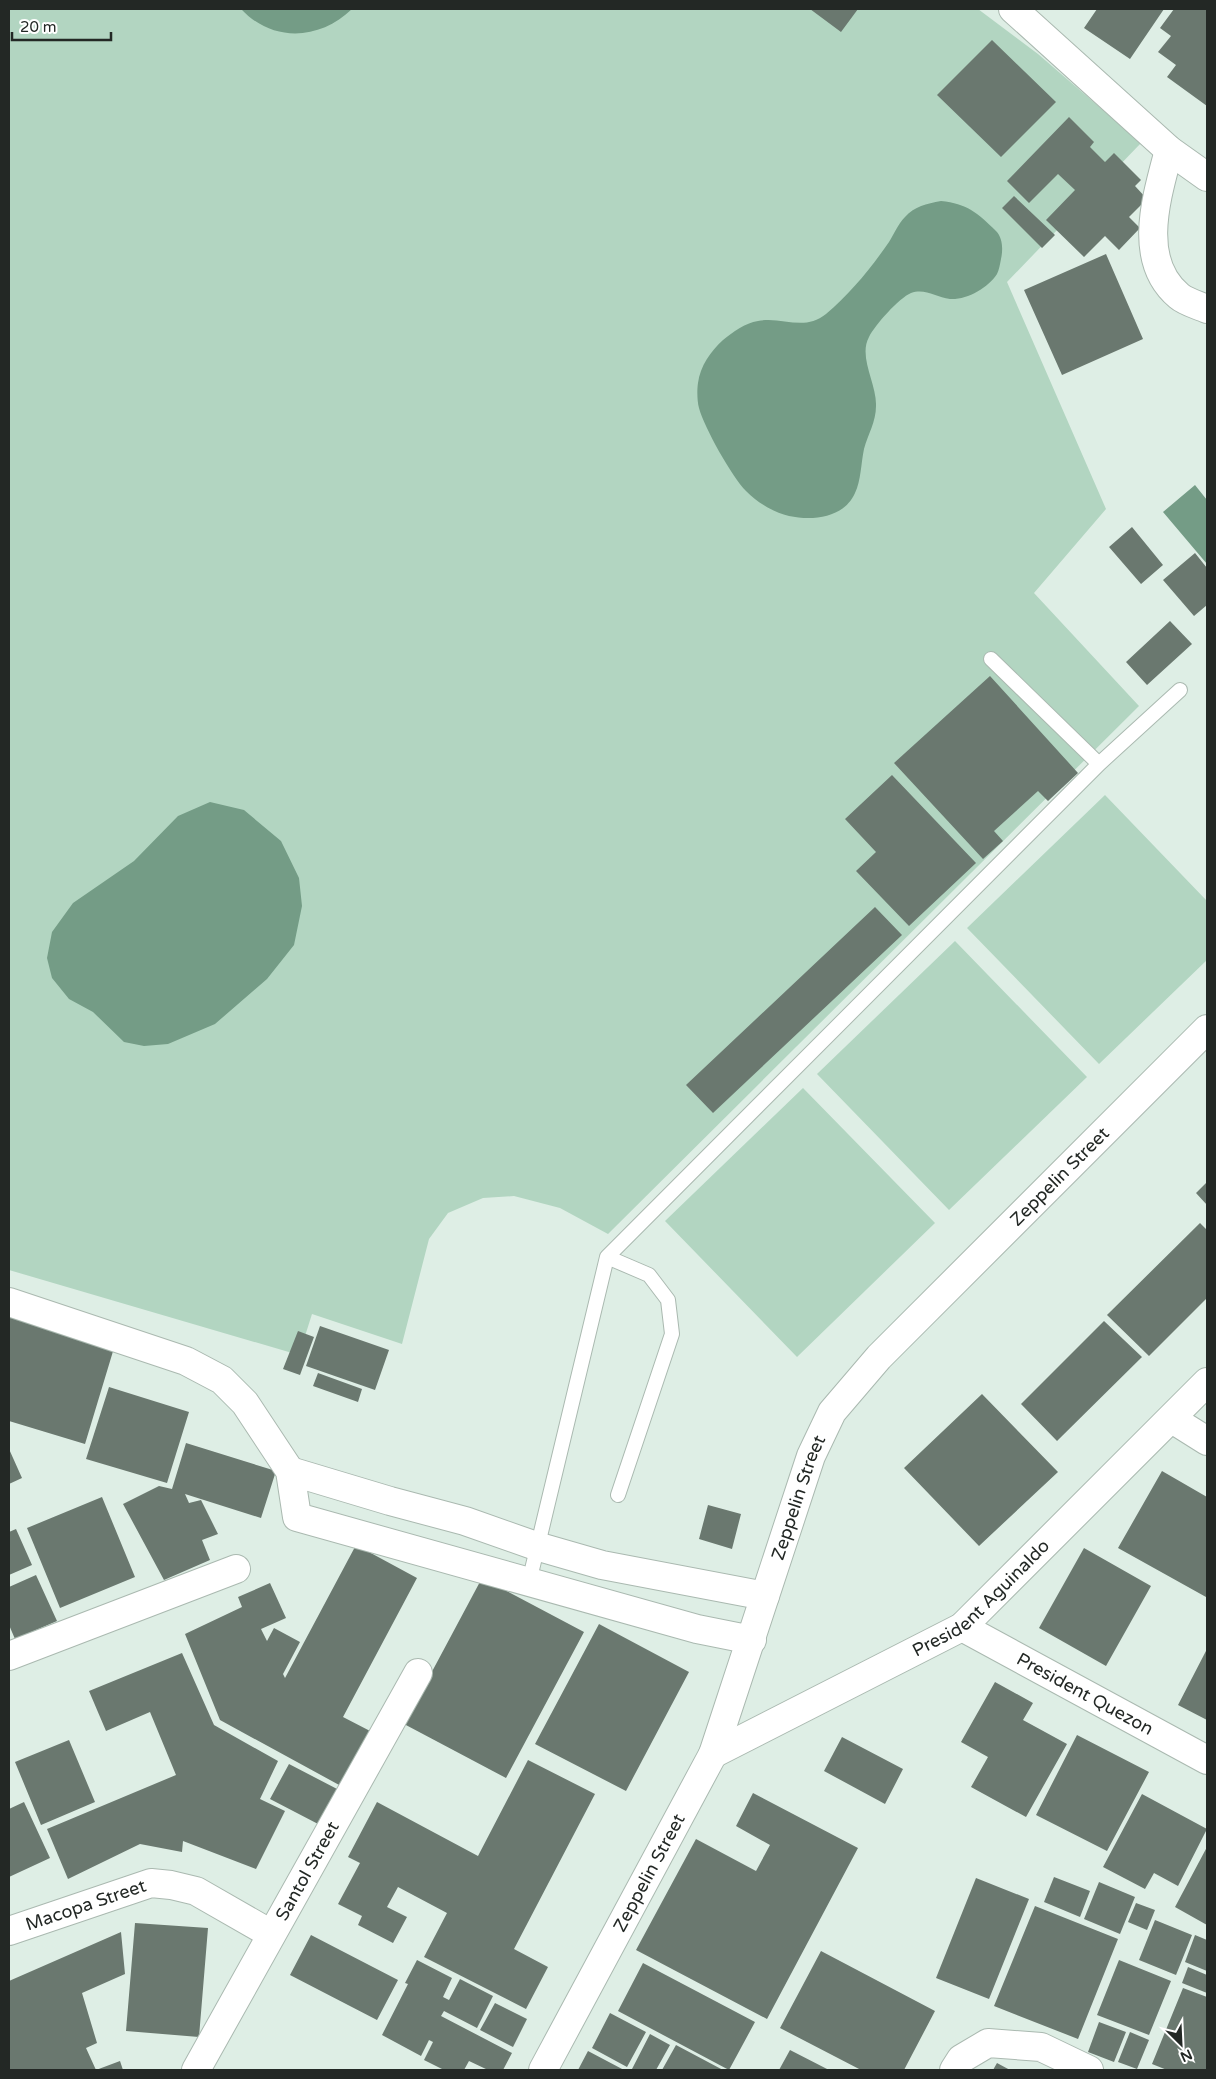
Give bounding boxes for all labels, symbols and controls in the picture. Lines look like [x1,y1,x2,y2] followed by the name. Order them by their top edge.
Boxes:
[12,10,111,42] scale bar
[20,18,57,36] text: 20 m
[1006,1122,1114,1230] street label: Zeppelin Street
[767,1431,830,1563] street label: Zeppelin Street
[909,1535,1054,1662] street label: President Aguinaldo
[1013,1648,1157,1740] street label: President Quezon
[608,1810,690,1936] street label: Zeppelin Street
[271,1817,344,1925] street label: Santol Street
[23,1874,149,1936] street label: Macopa Street
[1156,2019,1206,2069] north arrow
[1177,2045,1195,2065] text: N

